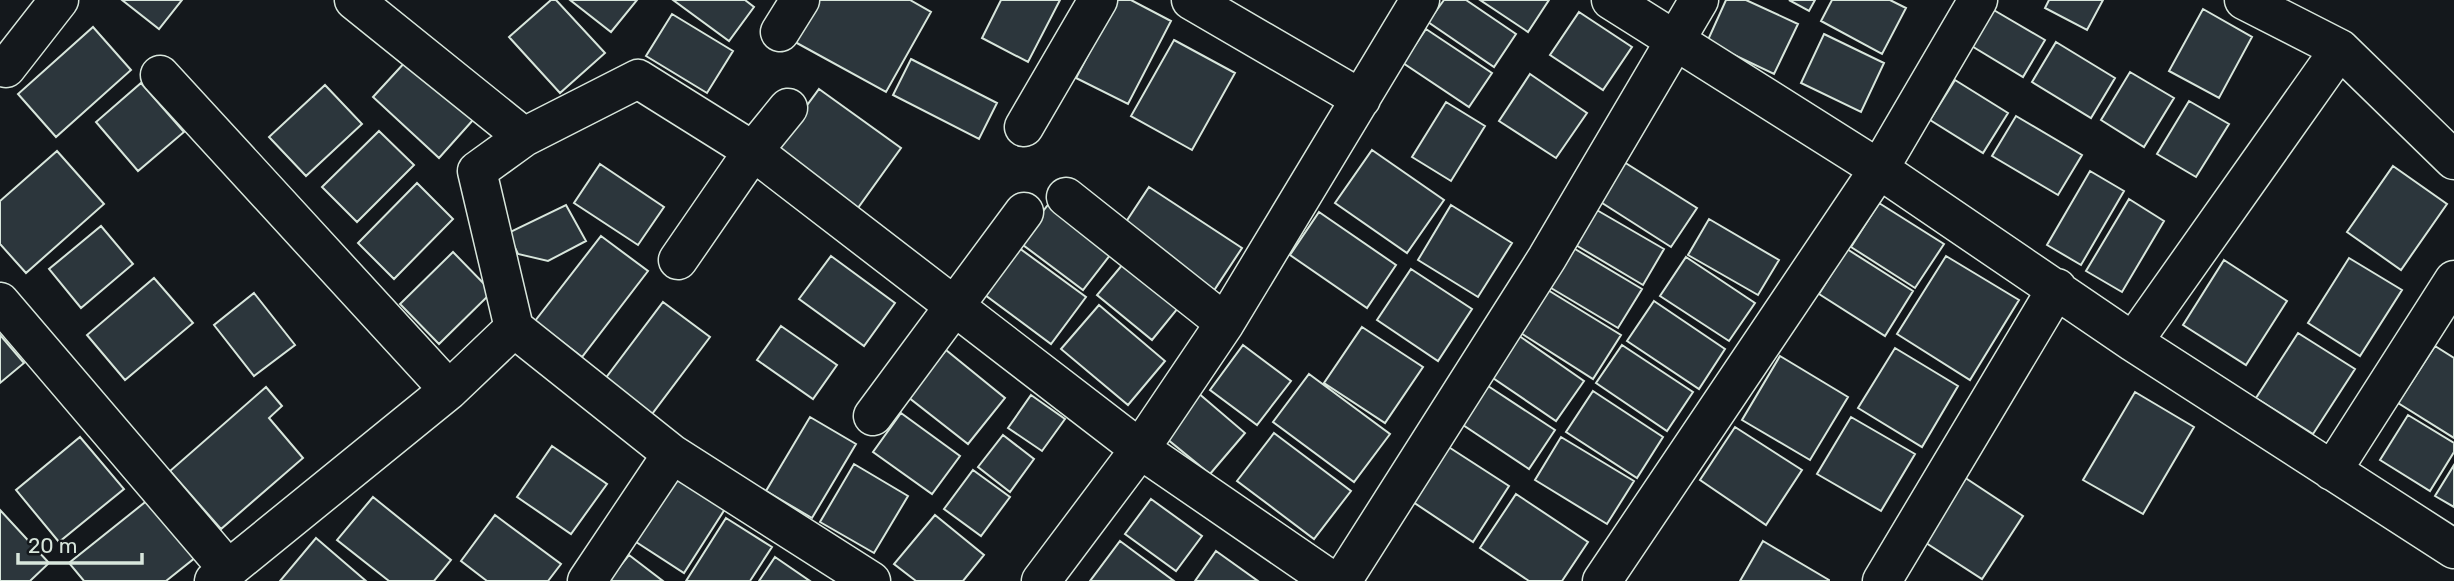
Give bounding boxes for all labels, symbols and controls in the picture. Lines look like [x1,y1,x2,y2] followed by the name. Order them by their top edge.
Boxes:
[18,522,142,566] scale bar
[28,533,77,558] text: 20 m

